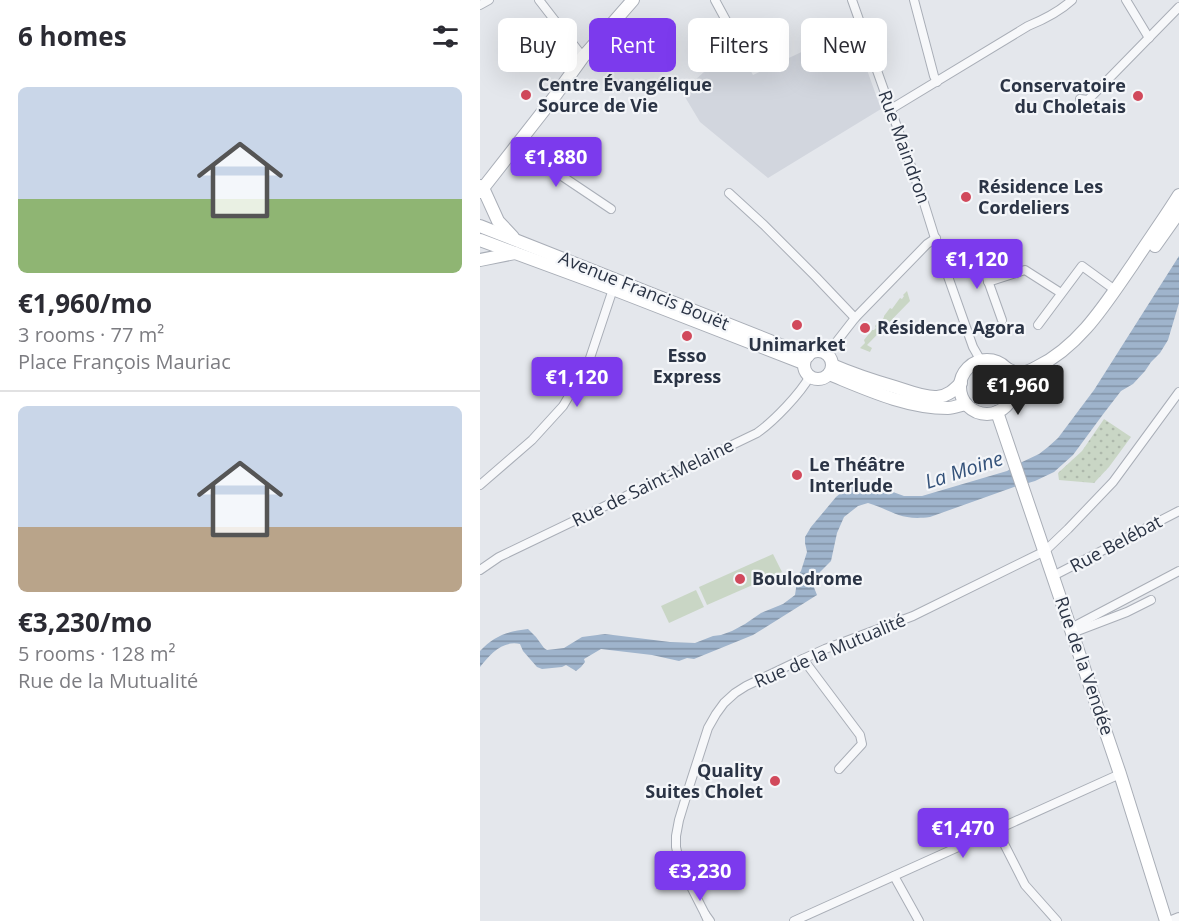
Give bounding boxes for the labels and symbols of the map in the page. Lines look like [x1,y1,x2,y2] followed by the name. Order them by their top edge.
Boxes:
[538,72,712,117] place label: Centre Évangélique Source de Vie
[999,73,1126,118] place label: Conservatoire du Choletais
[873,87,937,207] street label: Rue Maindron
[519,88,533,102] marker: Centre Évangélique Source de Vie
[1131,89,1145,103] marker: Conservatoire du Choletais
[507,137,605,188] pin: €1,880
[978,174,1103,219] place label: Résidence Les Cordeliers
[959,190,973,204] marker: Résidence Les Cordeliers
[928,239,1026,290] pin: €1,120
[556,245,733,335] street label: Avenue Francis Bouët
[877,315,1025,339] place label: Résidence Agora
[790,318,804,332] marker: Unimarket
[858,321,872,335] marker: Résidence Agora
[680,329,694,343] marker: Esso Express
[748,332,846,356] place label: Unimarket
[653,343,721,388] place label: Esso Express
[528,357,626,408] pin: €1,120
[969,365,1067,416] pin: €1,960
[568,433,737,532] street label: Rue de Saint-Melaine
[921,444,1006,495] water label: La Moine
[809,452,905,497] place label: Le Théâtre Interlude
[790,468,804,482] marker: Le Théâtre Interlude
[1065,509,1166,577] street label: Rue Belébat
[752,566,863,590] place label: Boulodrome
[733,572,747,586] marker: Boulodrome
[1050,593,1120,738] street label: Rue de la Vendée
[750,607,909,693] street label: Rue de la Mutualité
[645,758,764,803] place label: Quality Suites Cholet
[768,774,782,788] marker: Quality Suites Cholet
[914,808,1012,859] pin: €1,470
[651,851,749,902] pin: €3,230

